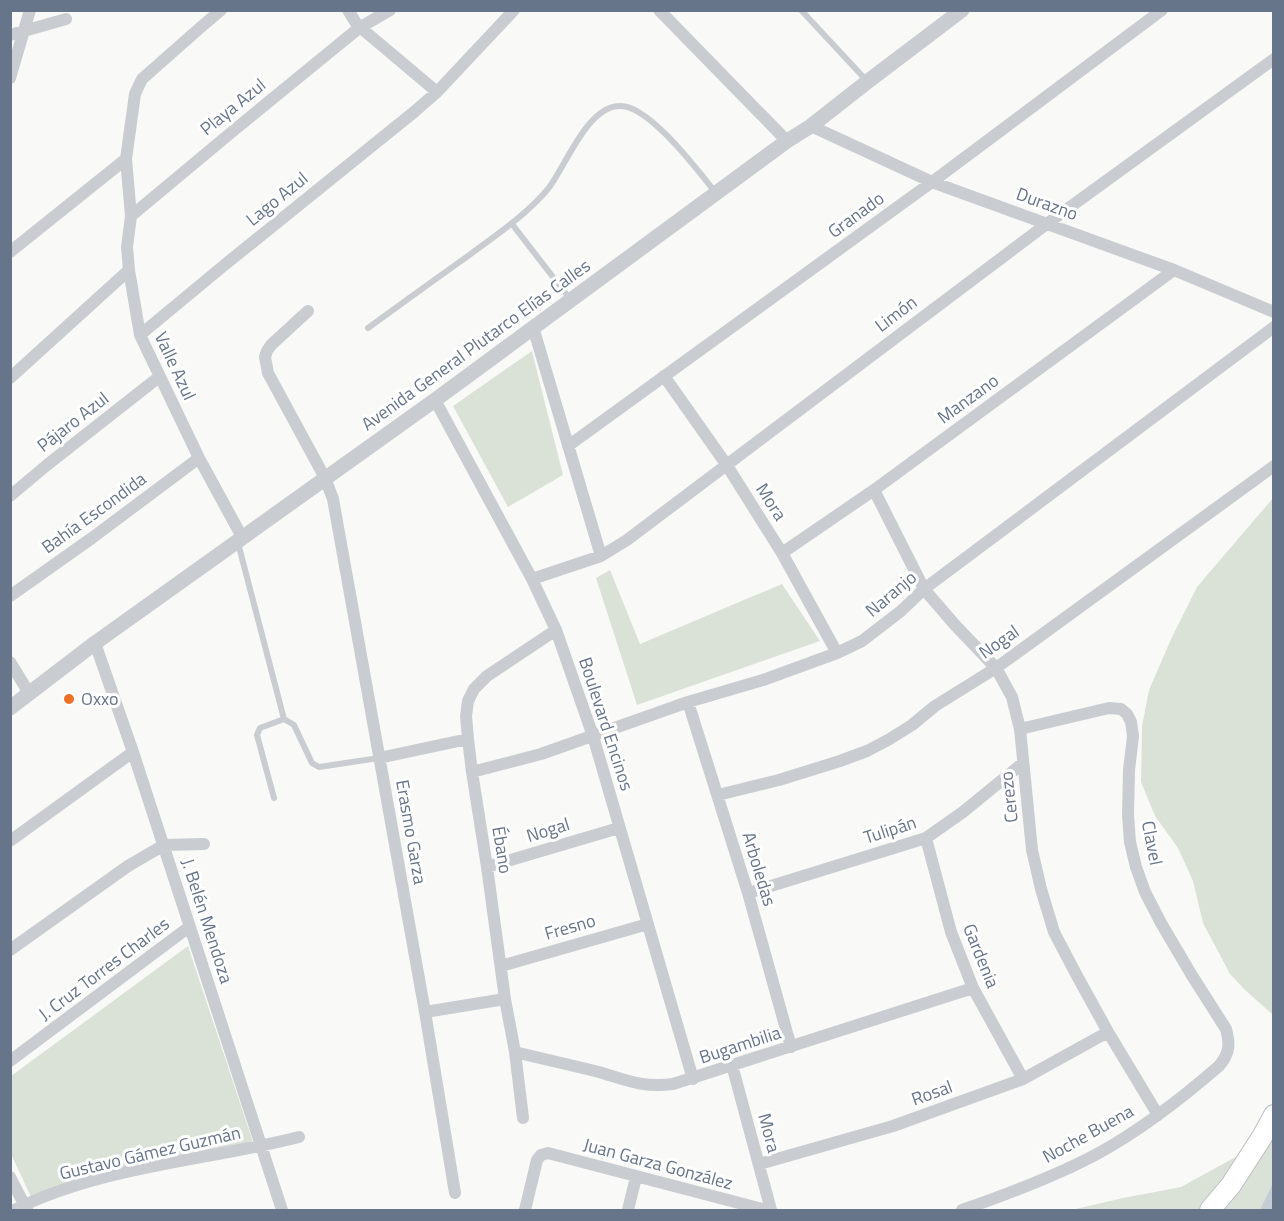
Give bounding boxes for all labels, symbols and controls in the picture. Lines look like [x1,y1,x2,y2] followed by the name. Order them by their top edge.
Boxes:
[194,72,271,142] street label: Playa Azul
[240,165,314,232] street label: Lago Azul
[1013,180,1082,227] street label: Durazno
[822,185,890,244] street label: Granado
[356,252,596,437] street label: Avenida General Plutarco Elías Calles
[869,289,923,338] street label: Limón
[148,327,203,405] street label: Valle Azul
[931,367,1004,430] street label: Manzano
[31,385,114,458] street label: Pájaro Azul
[36,465,152,560] street label: Bahía Escondida
[749,478,794,526] street label: Mora
[859,564,922,623] street label: Naranjo
[973,618,1024,665] street label: Nogal
[572,653,641,794] street label: Boulevard Encinos
[81,685,118,712] place label: Oxxo
[62,692,76,706] marker: Oxxo
[992,770,1025,824] street label: Cerezo
[389,778,434,886] street label: Erasmo Garza
[860,808,920,851] street label: Tulipán
[523,810,573,849] street label: Nogal
[1135,818,1170,867] street label: Clavel
[485,824,520,876] street label: Ébano
[735,829,784,909] street label: Arboledas
[175,855,240,987] street label: J. Belén Mendoza
[541,906,598,947] street label: Fresno
[32,910,175,1027] street label: J. Cruz Torres Charles
[956,920,1007,992] street label: Gardenia
[695,1019,784,1070] street label: Bugambilia
[907,1073,956,1112] street label: Rosal
[1037,1097,1138,1170] street label: Noche Buena
[751,1110,788,1156] street label: Mora
[57,1119,243,1186] street label: Gustavo Gámez Guzmán
[580,1131,736,1196] street label: Juan Garza González

